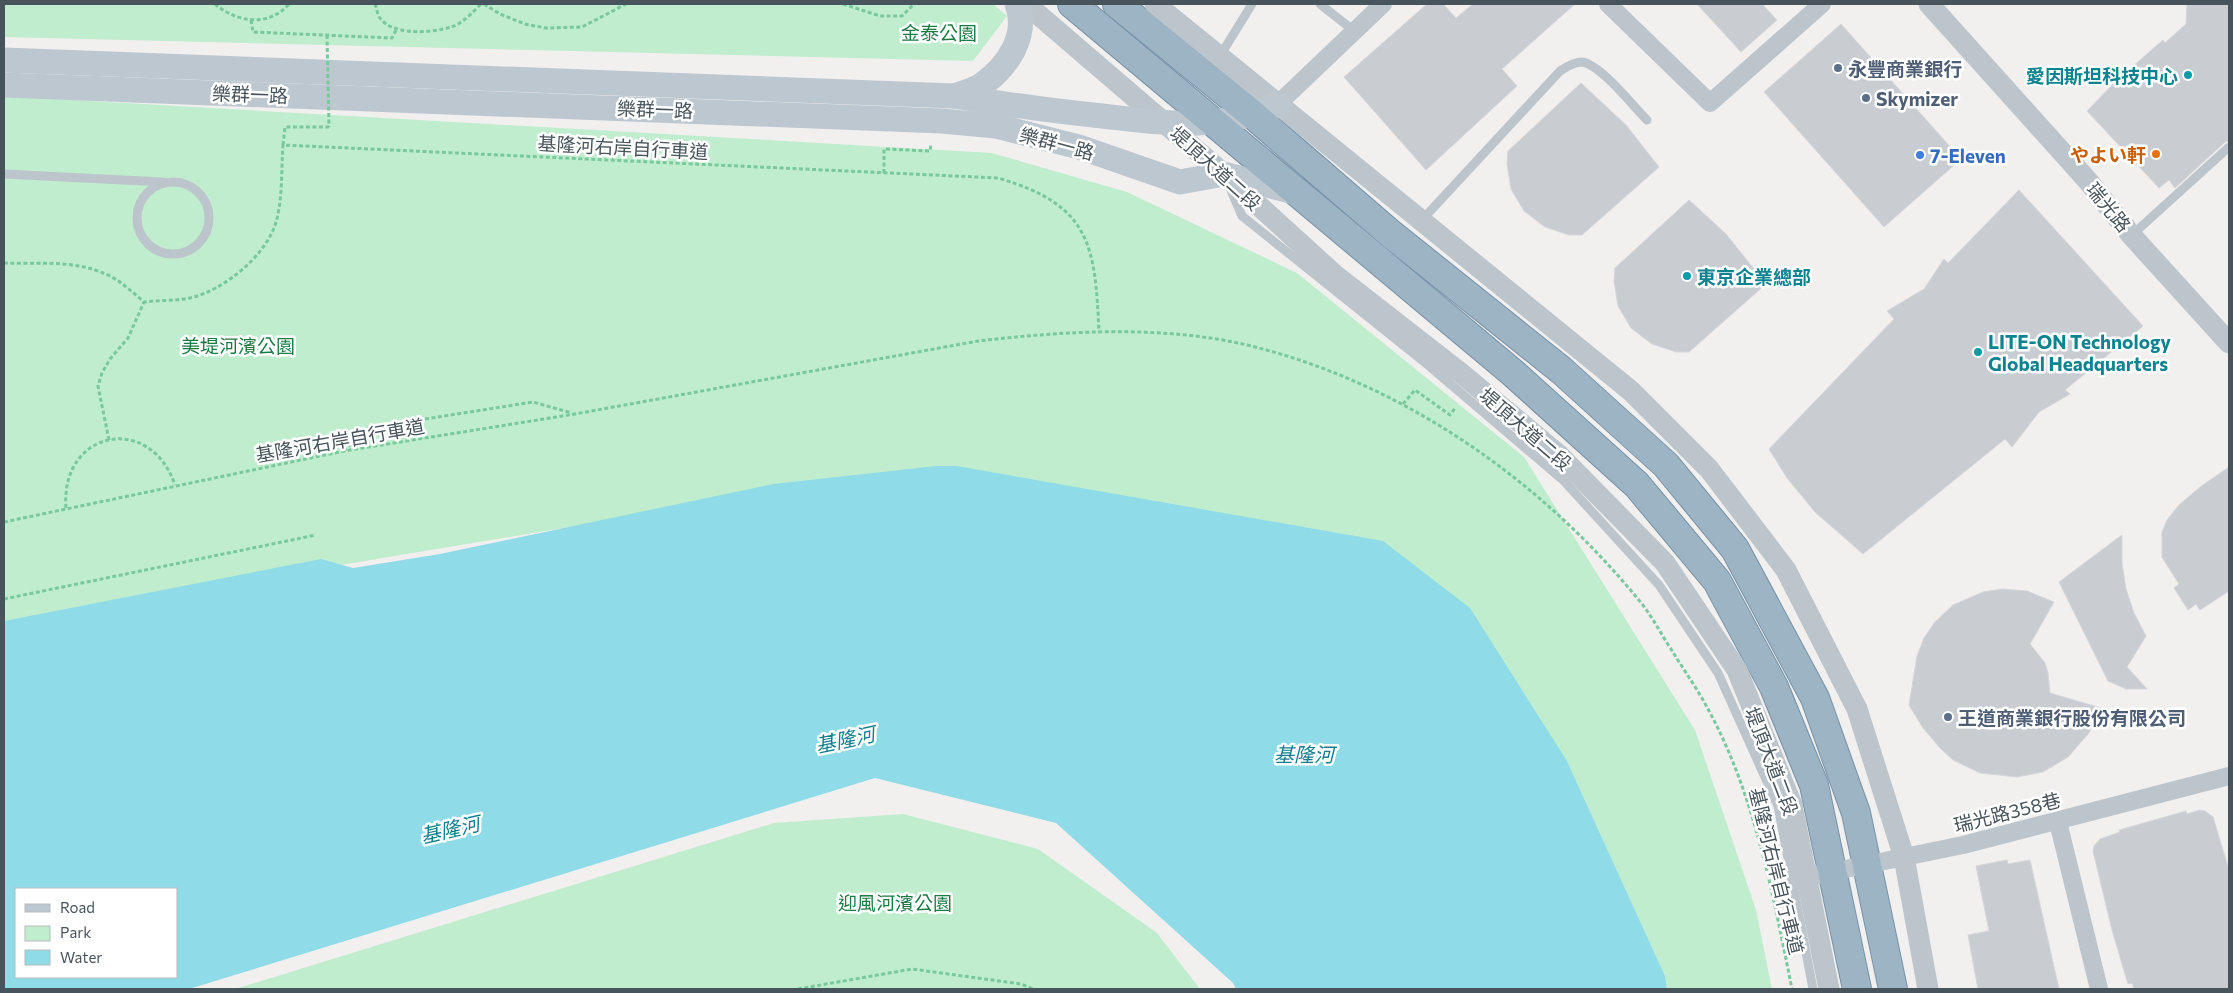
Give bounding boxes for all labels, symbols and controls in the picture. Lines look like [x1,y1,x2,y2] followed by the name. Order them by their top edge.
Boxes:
[901,21,977,44] park label: 金泰公園
[1848,57,1962,80] place label: 永豐商業銀行
[1832,62,1844,74] marker: 永豐商業銀行
[2026,64,2178,87] place label: 愛因斯坦科技中心
[2182,69,2194,81] marker: 愛因斯坦科技中心
[212,81,288,107] street label: 樂群一路
[1876,87,1958,110] place label: Skymizer
[1860,92,1872,104] marker: Skymizer
[617,96,693,122] street label: 樂群一路
[1166,121,1266,215] street label: 堤頂大道二段
[1017,122,1097,164] street label: 樂群一路
[537,131,709,163] street label: 基隆河右岸自行車道
[2070,143,2146,166] place label: やよい軒
[1930,144,2006,167] place label: 7-Eleven
[2150,148,2162,160] marker: やよい軒
[1914,149,1926,161] marker: 7-Eleven
[2082,178,2136,236] street label: 瑞光路
[1697,265,1811,288] place label: 東京企業總部
[1681,270,1693,282] marker: 東京企業總部
[1988,330,2171,375] place label: LITE-ON Technology Global Headquarters
[181,334,295,357] park label: 美堤河濱公園
[1972,346,1984,358] marker: LITE-ON Technology Global Headquarters
[1475,383,1577,475] street label: 堤頂大道二段
[254,414,426,466] street label: 基隆河右岸自行車道
[1741,704,1803,818] street label: 堤頂大道二段
[1958,706,2186,729] place label: 王道商業銀行股份有限公司
[1942,711,1954,723] marker: 王道商業銀行股份有限公司
[813,720,881,757] water label: 基隆河
[1274,742,1338,766] water label: 基隆河
[1745,785,1809,957] street label: 基隆河右岸自行車道
[1951,788,2063,836] street label: 瑞光路358巷
[418,810,486,847] water label: 基隆河
[15,888,178,978] legend
[838,891,952,914] park label: 迎風河濱公園
[60,898,95,916] text: Road
[60,923,91,941] text: Park
[60,948,102,966] text: Water

